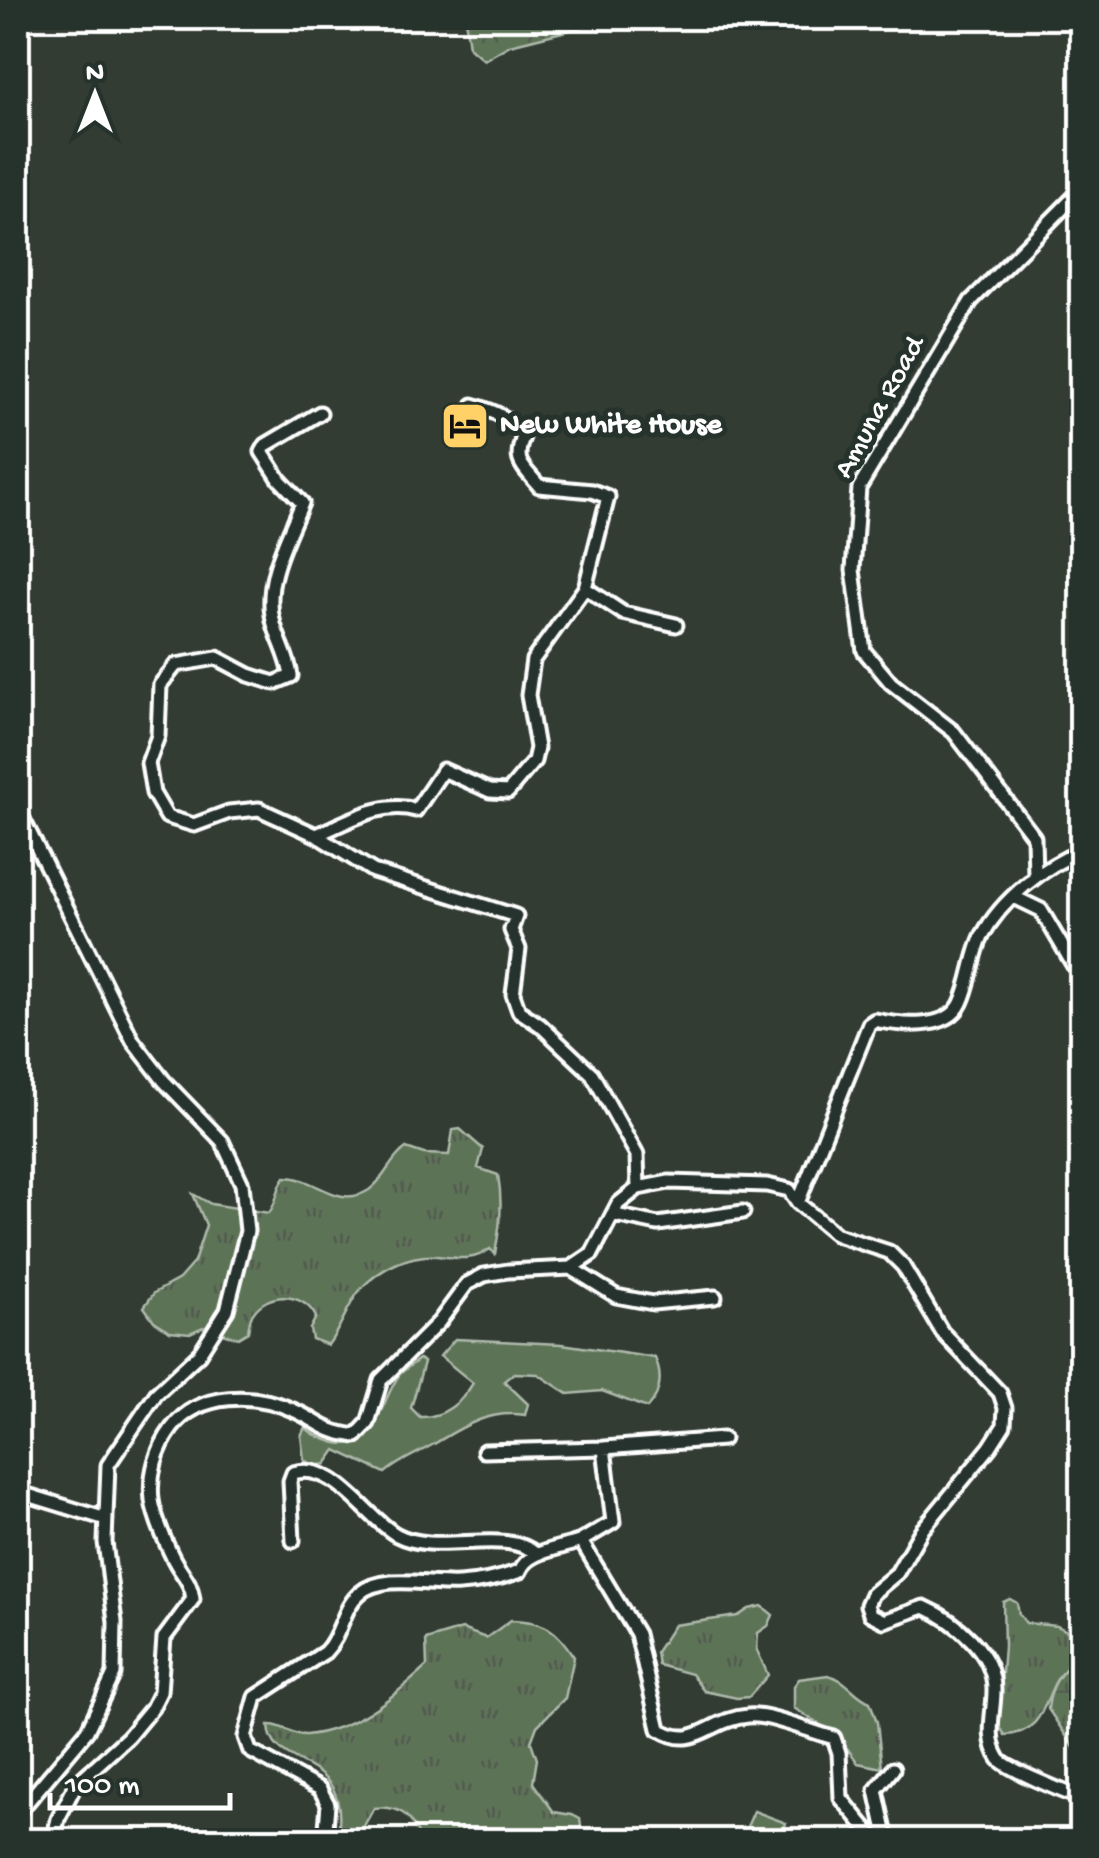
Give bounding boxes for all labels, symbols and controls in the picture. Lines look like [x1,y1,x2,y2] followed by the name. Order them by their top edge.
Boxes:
[45,45,145,145] north arrow
[86,58,104,91] text: N
[828,329,935,485] street label: Amuna Road
[439,400,491,452] hotel icon: New White House
[500,409,723,444] place label: New White House
[50,1748,230,1810] scale bar
[64,1770,140,1805] text: 100 m

